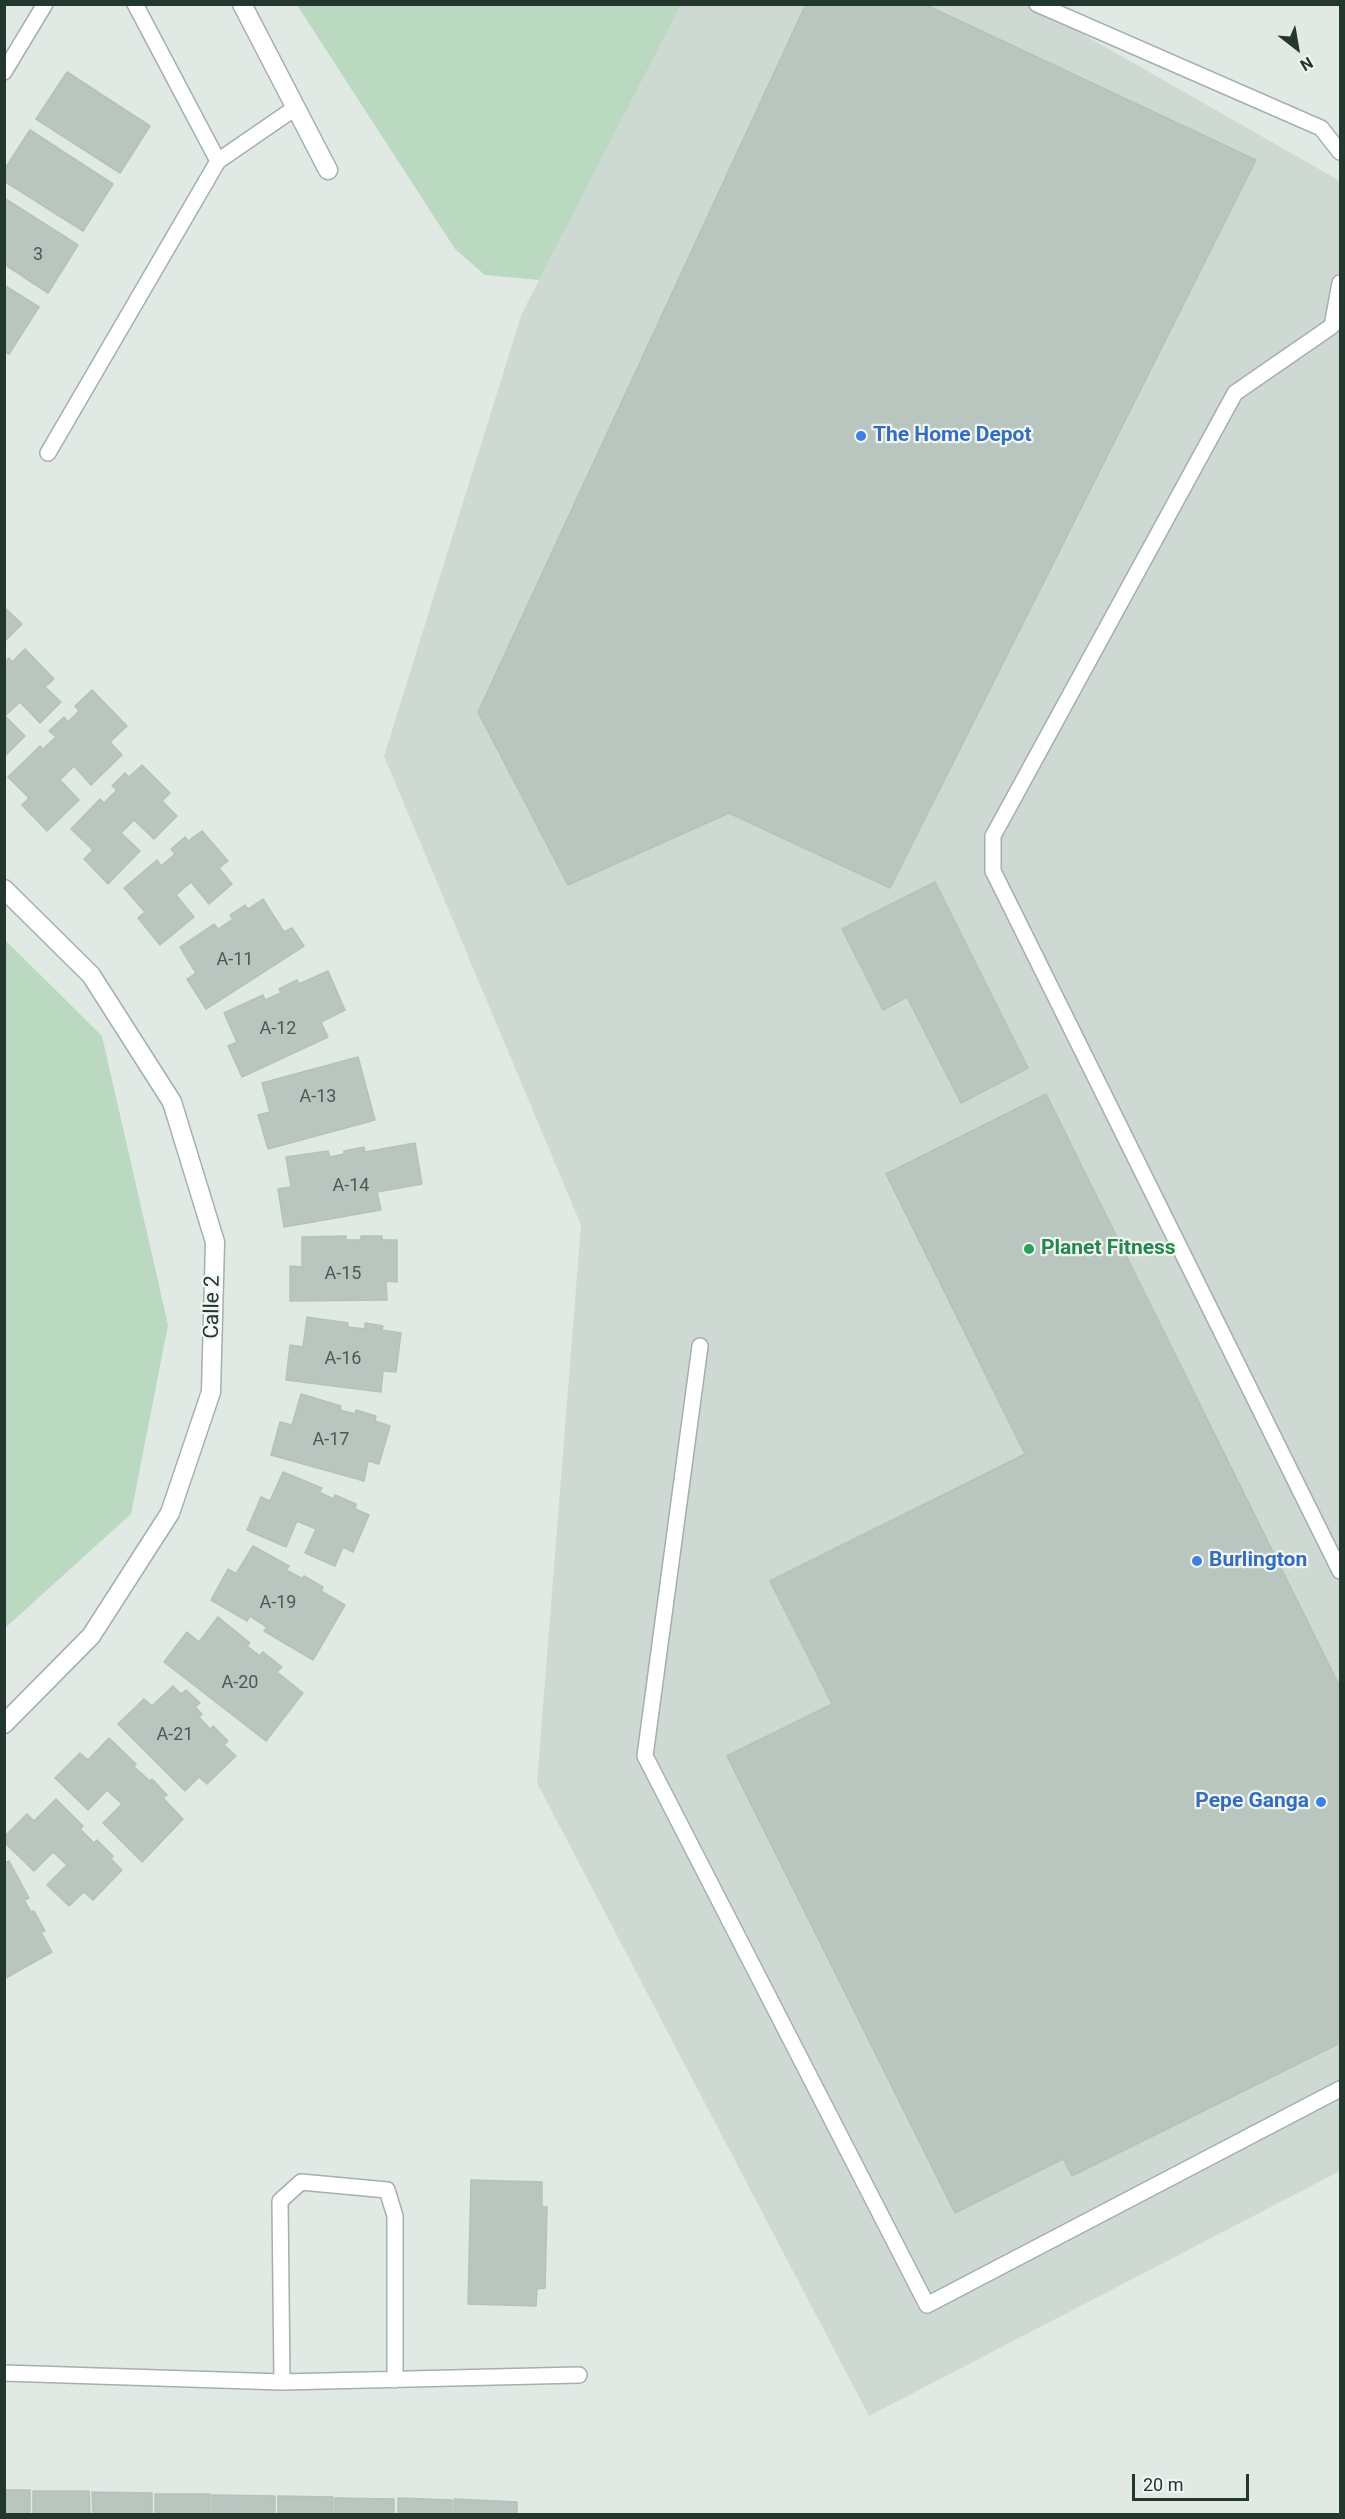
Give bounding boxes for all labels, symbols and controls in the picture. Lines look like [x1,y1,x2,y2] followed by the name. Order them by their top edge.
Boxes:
[1267,18,1327,78] north arrow
[1297,53,1316,75] text: N
[33,244,43,266] house number: 3
[873,423,1032,449] place label: The Home Depot
[854,429,868,443] marker: The Home Depot
[217,949,253,971] house number: A-11
[260,1018,296,1040] house number: A-12
[300,1086,336,1108] house number: A-13
[333,1175,369,1197] house number: A-14
[1041,1236,1176,1262] place label: Planet Fitness
[1022,1242,1036,1256] marker: Planet Fitness
[325,1263,361,1285] house number: A-15
[200,1275,226,1339] street label: Calle 2
[325,1348,361,1370] house number: A-16
[313,1429,349,1451] house number: A-17
[1209,1548,1307,1574] place label: Burlington
[1190,1554,1204,1568] marker: Burlington
[260,1592,296,1614] house number: A-19
[222,1672,258,1694] house number: A-20
[157,1724,193,1746] house number: A-21
[1195,1789,1309,1815] place label: Pepe Ganga
[1314,1795,1328,1809] marker: Pepe Ganga
[1135,2462,1252,2500] scale bar
[1143,2474,1183,2495] text: 20 m

